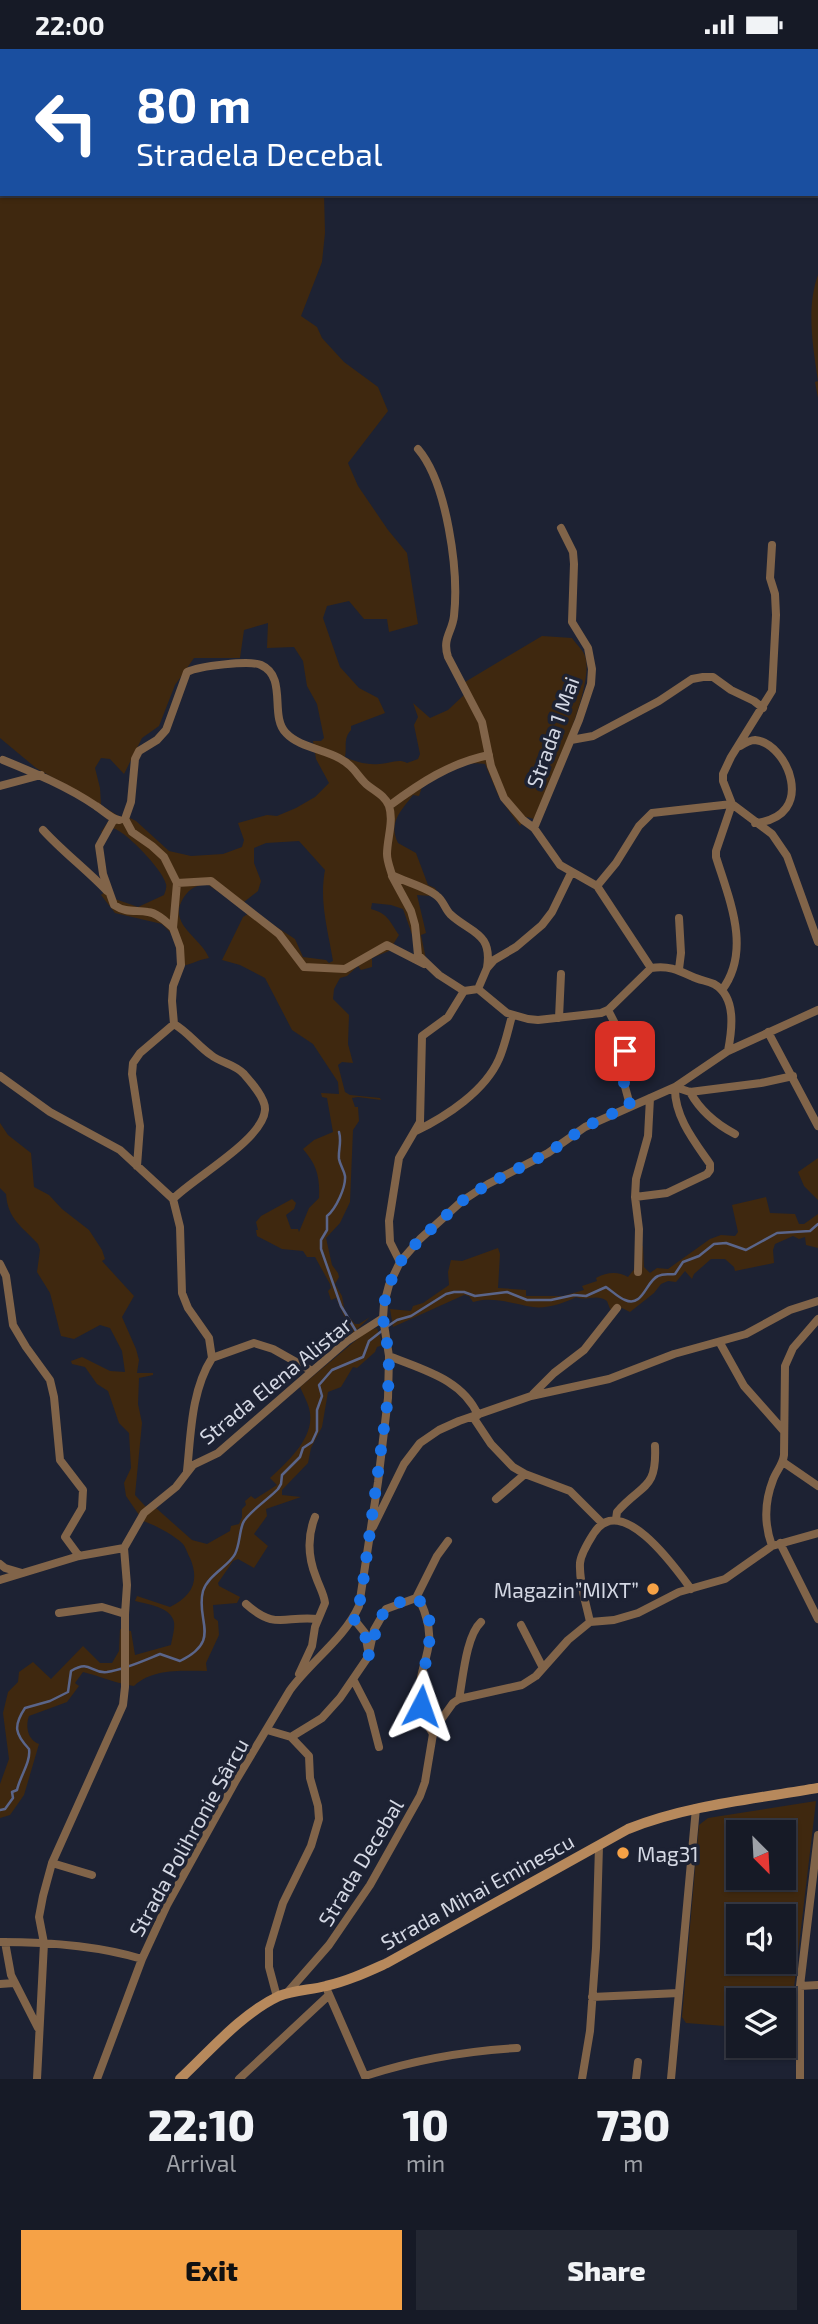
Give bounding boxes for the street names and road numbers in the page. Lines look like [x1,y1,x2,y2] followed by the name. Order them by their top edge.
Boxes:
[520,673,584,791] street label: Strada 1 Mai
[194,1311,356,1449] street label: Strada Elena Alistar
[123,1733,253,1941] street label: Strada Polihronie Sârcu
[312,1793,408,1930] street label: Strada Decebal
[376,1827,578,1955] street label: Strada Mihai Eminescu

